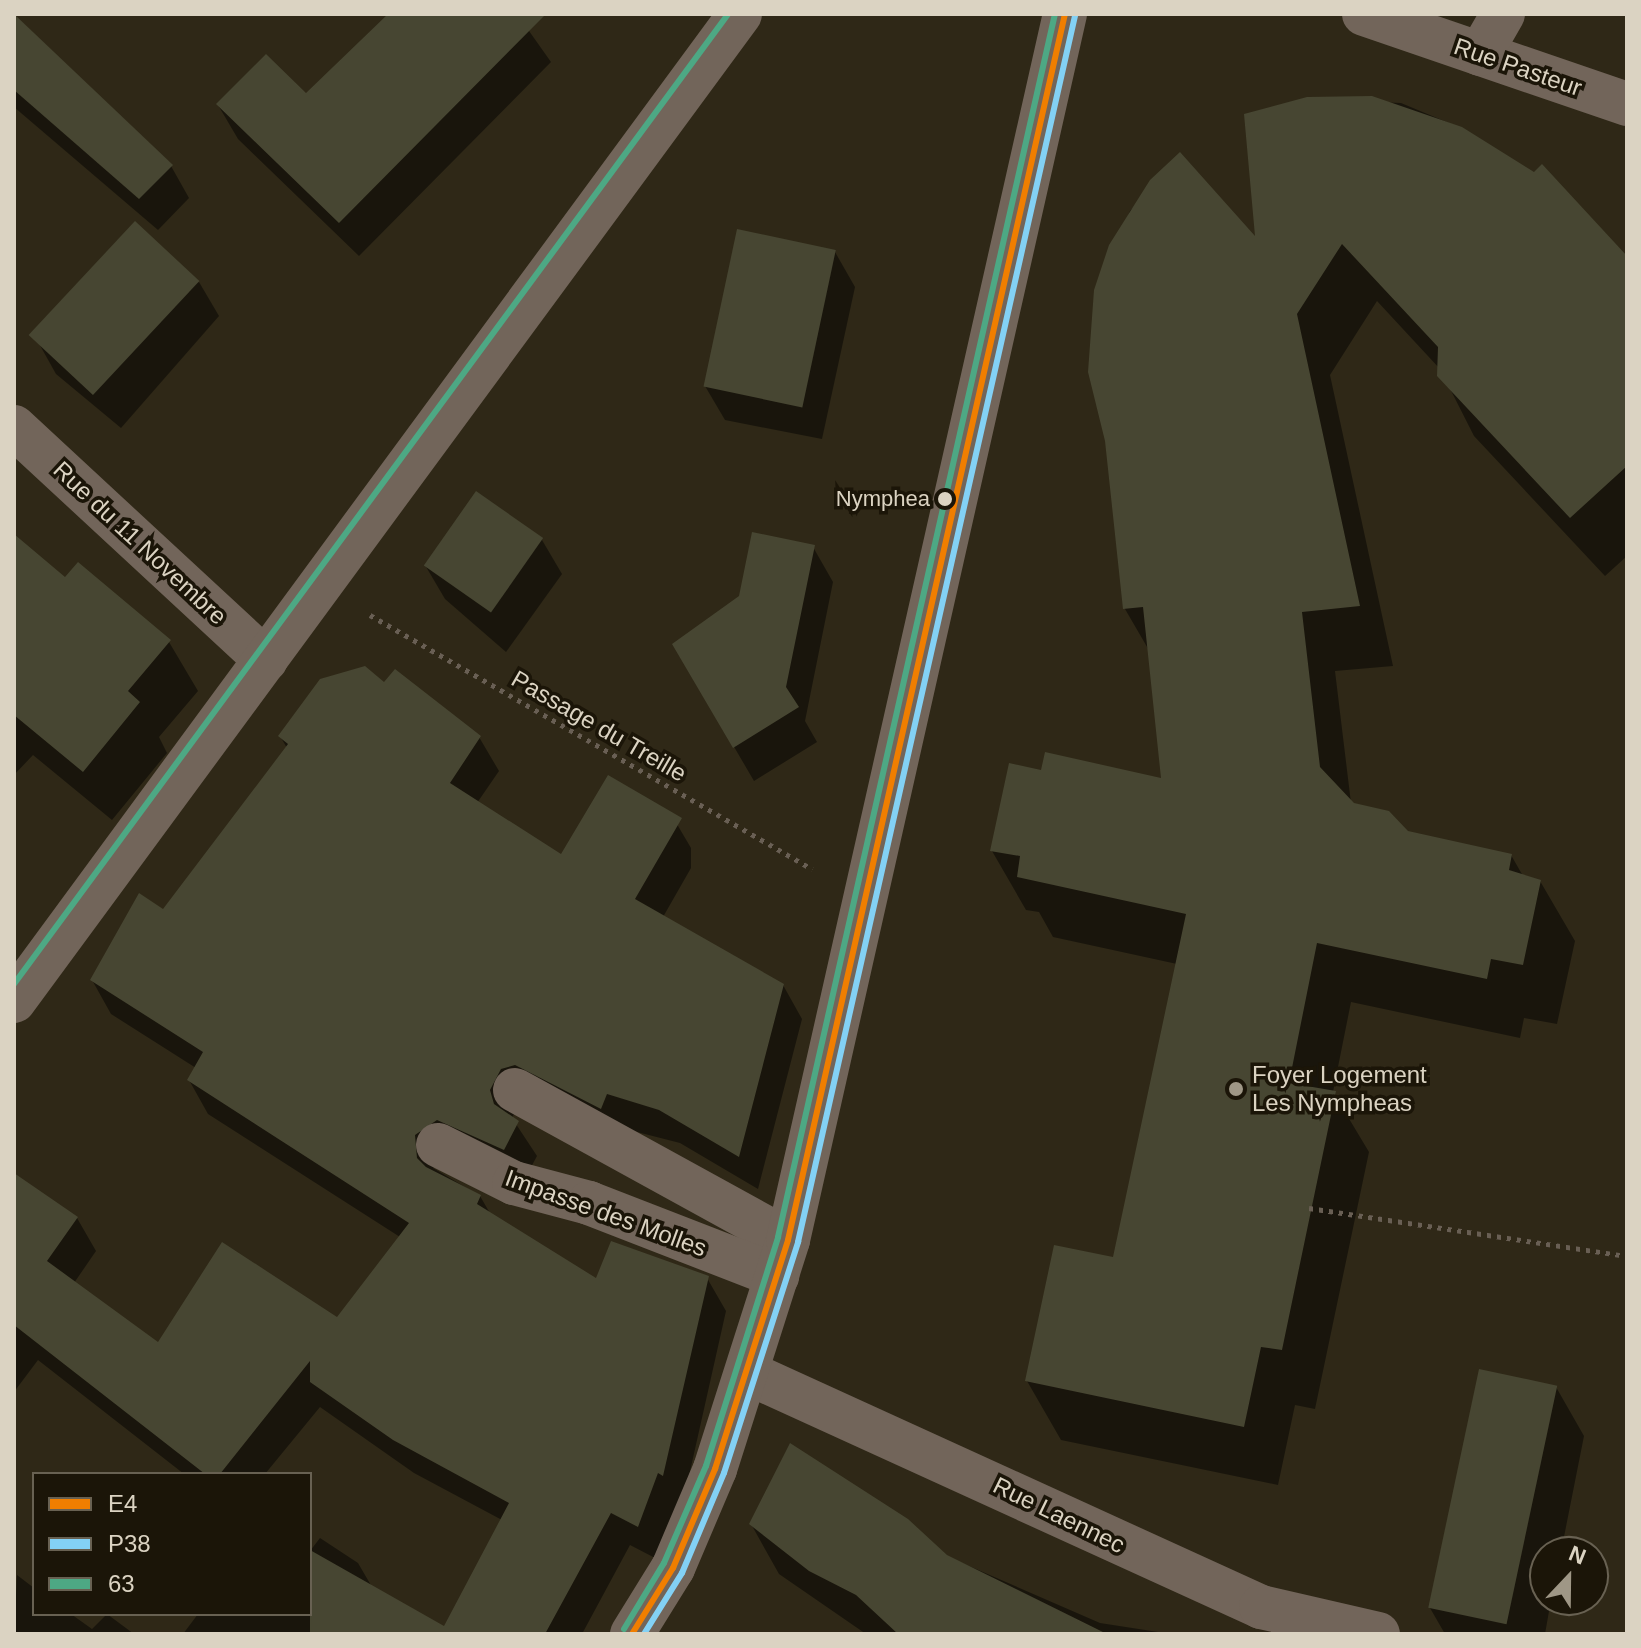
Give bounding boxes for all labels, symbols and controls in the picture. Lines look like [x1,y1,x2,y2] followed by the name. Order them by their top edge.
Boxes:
[1450,32,1586,102] street label: Rue Pasteur
[47,455,233,631] street label: Rue du 11 Novembre
[836,486,930,512] place label: Nymphea
[937,491,953,507] marker: Nymphea
[506,664,692,788] street label: Passage du Treille
[1252,1061,1427,1117] place label: Foyer Logement Les Nympheas
[1227,1080,1245,1098] marker: Foyer Logement Les Nympheas
[501,1163,711,1263] street label: Impasse des Molles
[989,1471,1129,1559] street label: Rue Laennec
[32,1472,312,1616] legend
[108,1490,137,1517] text: E4
[108,1530,151,1557] text: P38
[1529,1536,1609,1616] north arrow
[1565,1541,1589,1570] text: N
[108,1570,135,1597] text: 63

